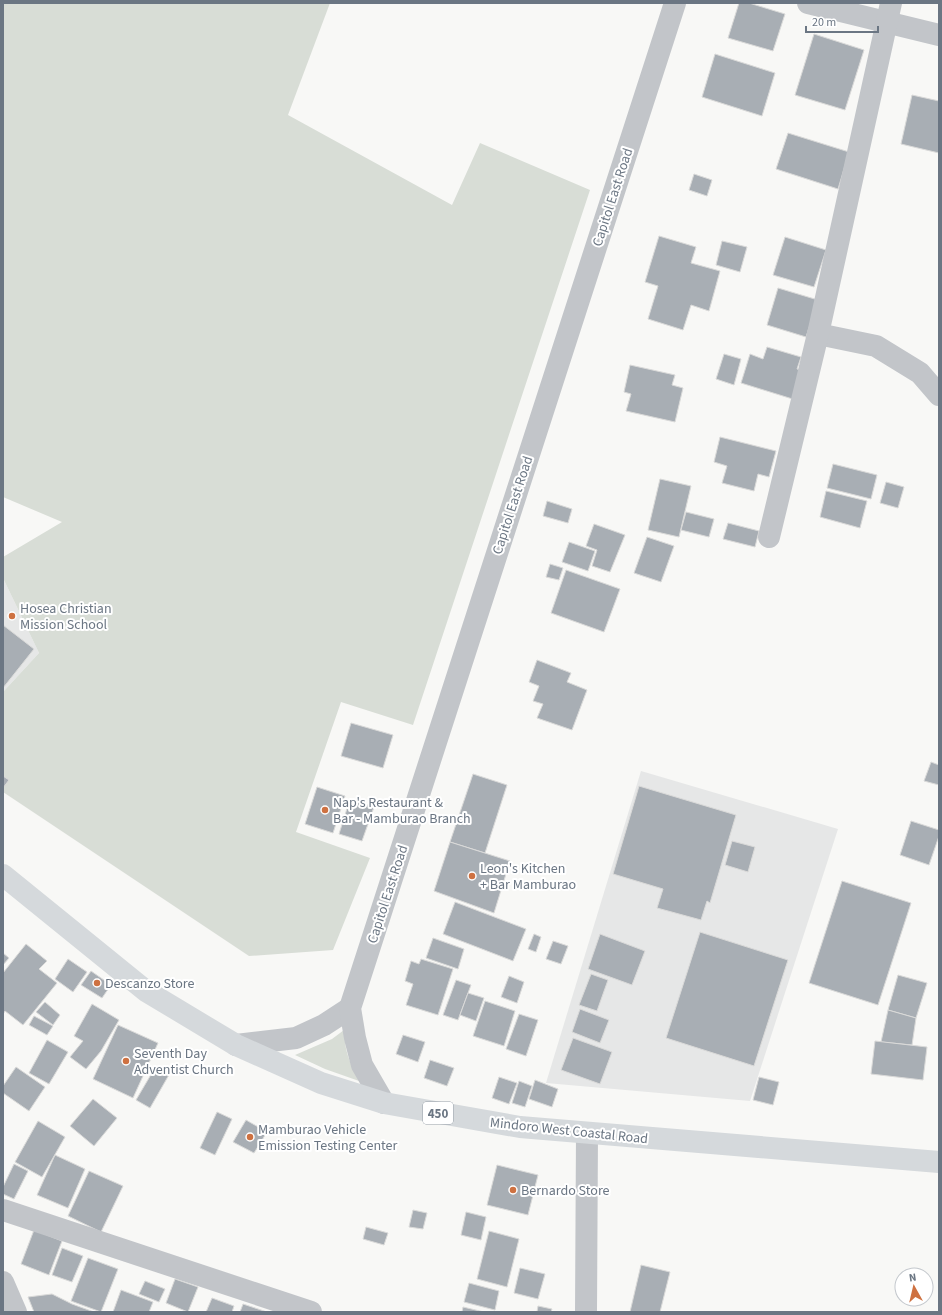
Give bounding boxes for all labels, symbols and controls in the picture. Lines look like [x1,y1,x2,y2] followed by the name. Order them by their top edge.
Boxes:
[806,8,878,34] scale bar
[812,14,836,31] text: 20 m
[588,146,638,249] street label: Capitol East Road
[488,454,538,557] street label: Capitol East Road
[20,599,112,635] place label: Hosea Christian Mission School
[7,611,17,621] marker: Hosea Christian Mission School
[333,793,471,829] place label: Nap's Restaurant & Bar - Mamburao Branch
[320,805,330,815] marker: Nap's Restaurant & Bar - Mamburao Branch
[363,843,413,946] street label: Capitol East Road
[480,859,576,895] place label: Leon's Kitchen + Bar Mamburao
[467,871,477,881] marker: Leon's Kitchen + Bar Mamburao
[105,974,195,994] place label: Descanzo Store
[92,978,102,988] marker: Descanzo Store
[134,1044,234,1080] place label: Seventh Day Adventist Church
[121,1056,131,1066] marker: Seventh Day Adventist Church
[423,1102,453,1124] road number: 450
[489,1113,649,1149] street label: Mindoro West Coastal Road
[258,1120,398,1156] place label: Mamburao Vehicle Emission Testing Center
[245,1132,255,1142] marker: Mamburao Vehicle Emission Testing Center
[521,1181,610,1201] place label: Bernardo Store
[508,1185,518,1195] marker: Bernardo Store
[894,1267,934,1307] north arrow
[908,1270,917,1286] text: N

